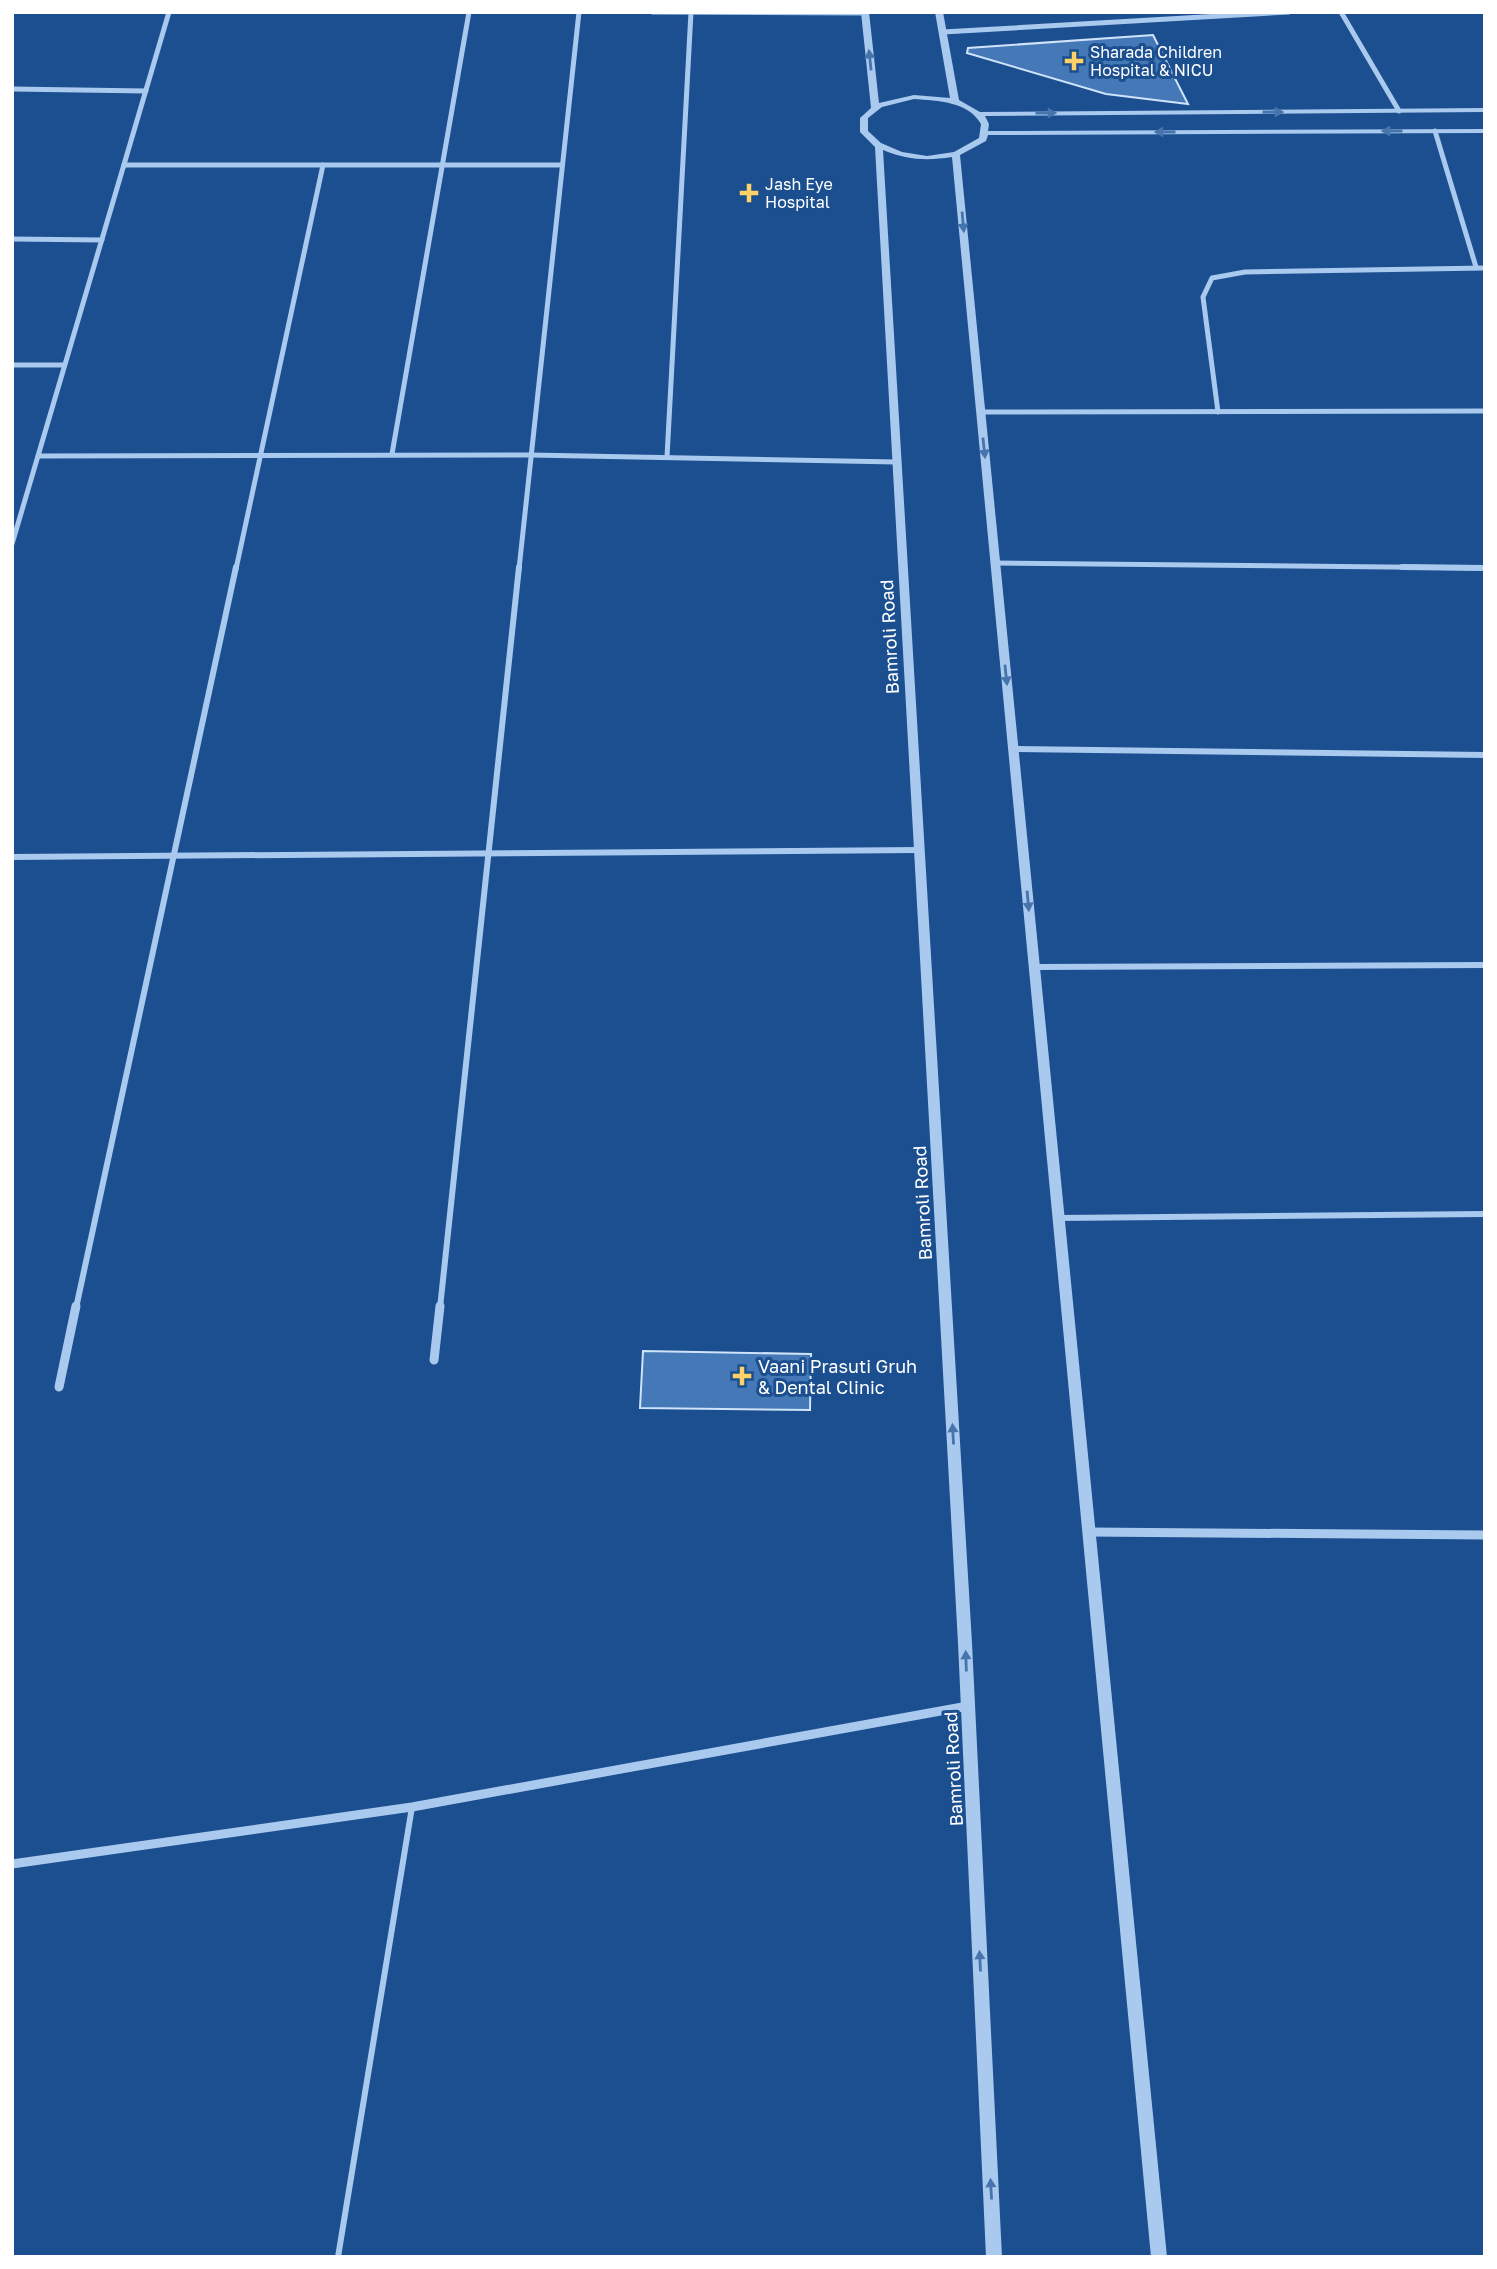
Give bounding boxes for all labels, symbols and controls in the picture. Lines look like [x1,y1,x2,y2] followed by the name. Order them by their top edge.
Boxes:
[1090,42,1222,80] place label: Sharada Children Hospital & NICU
[864,49,875,71] one-way arrow
[1064,51,1084,71] marker: Sharada Children Hospital & NICU
[1263,106,1285,118] one-way arrow
[1035,107,1057,119] one-way arrow
[1381,125,1403,137] one-way arrow
[1153,126,1175,138] one-way arrow
[765,174,833,212] place label: Jash Eye Hospital
[739,183,759,203] marker: Jash Eye Hospital
[957,211,968,233] one-way arrow
[979,438,990,460] one-way arrow
[875,579,903,695] street label: Bamroli Road
[1001,664,1012,686] one-way arrow
[1023,890,1034,912] one-way arrow
[908,1145,936,1261] street label: Bamroli Road
[758,1355,917,1398] place label: Vaani Prasuti Gruh & Dental Clinic
[732,1366,752,1386] marker: Vaani Prasuti Gruh & Dental Clinic
[947,1422,958,1444] one-way arrow
[960,1649,972,1671] one-way arrow
[939,1711,967,1827] street label: Bamroli Road
[974,1950,985,1972] one-way arrow
[985,2177,996,2199] one-way arrow

